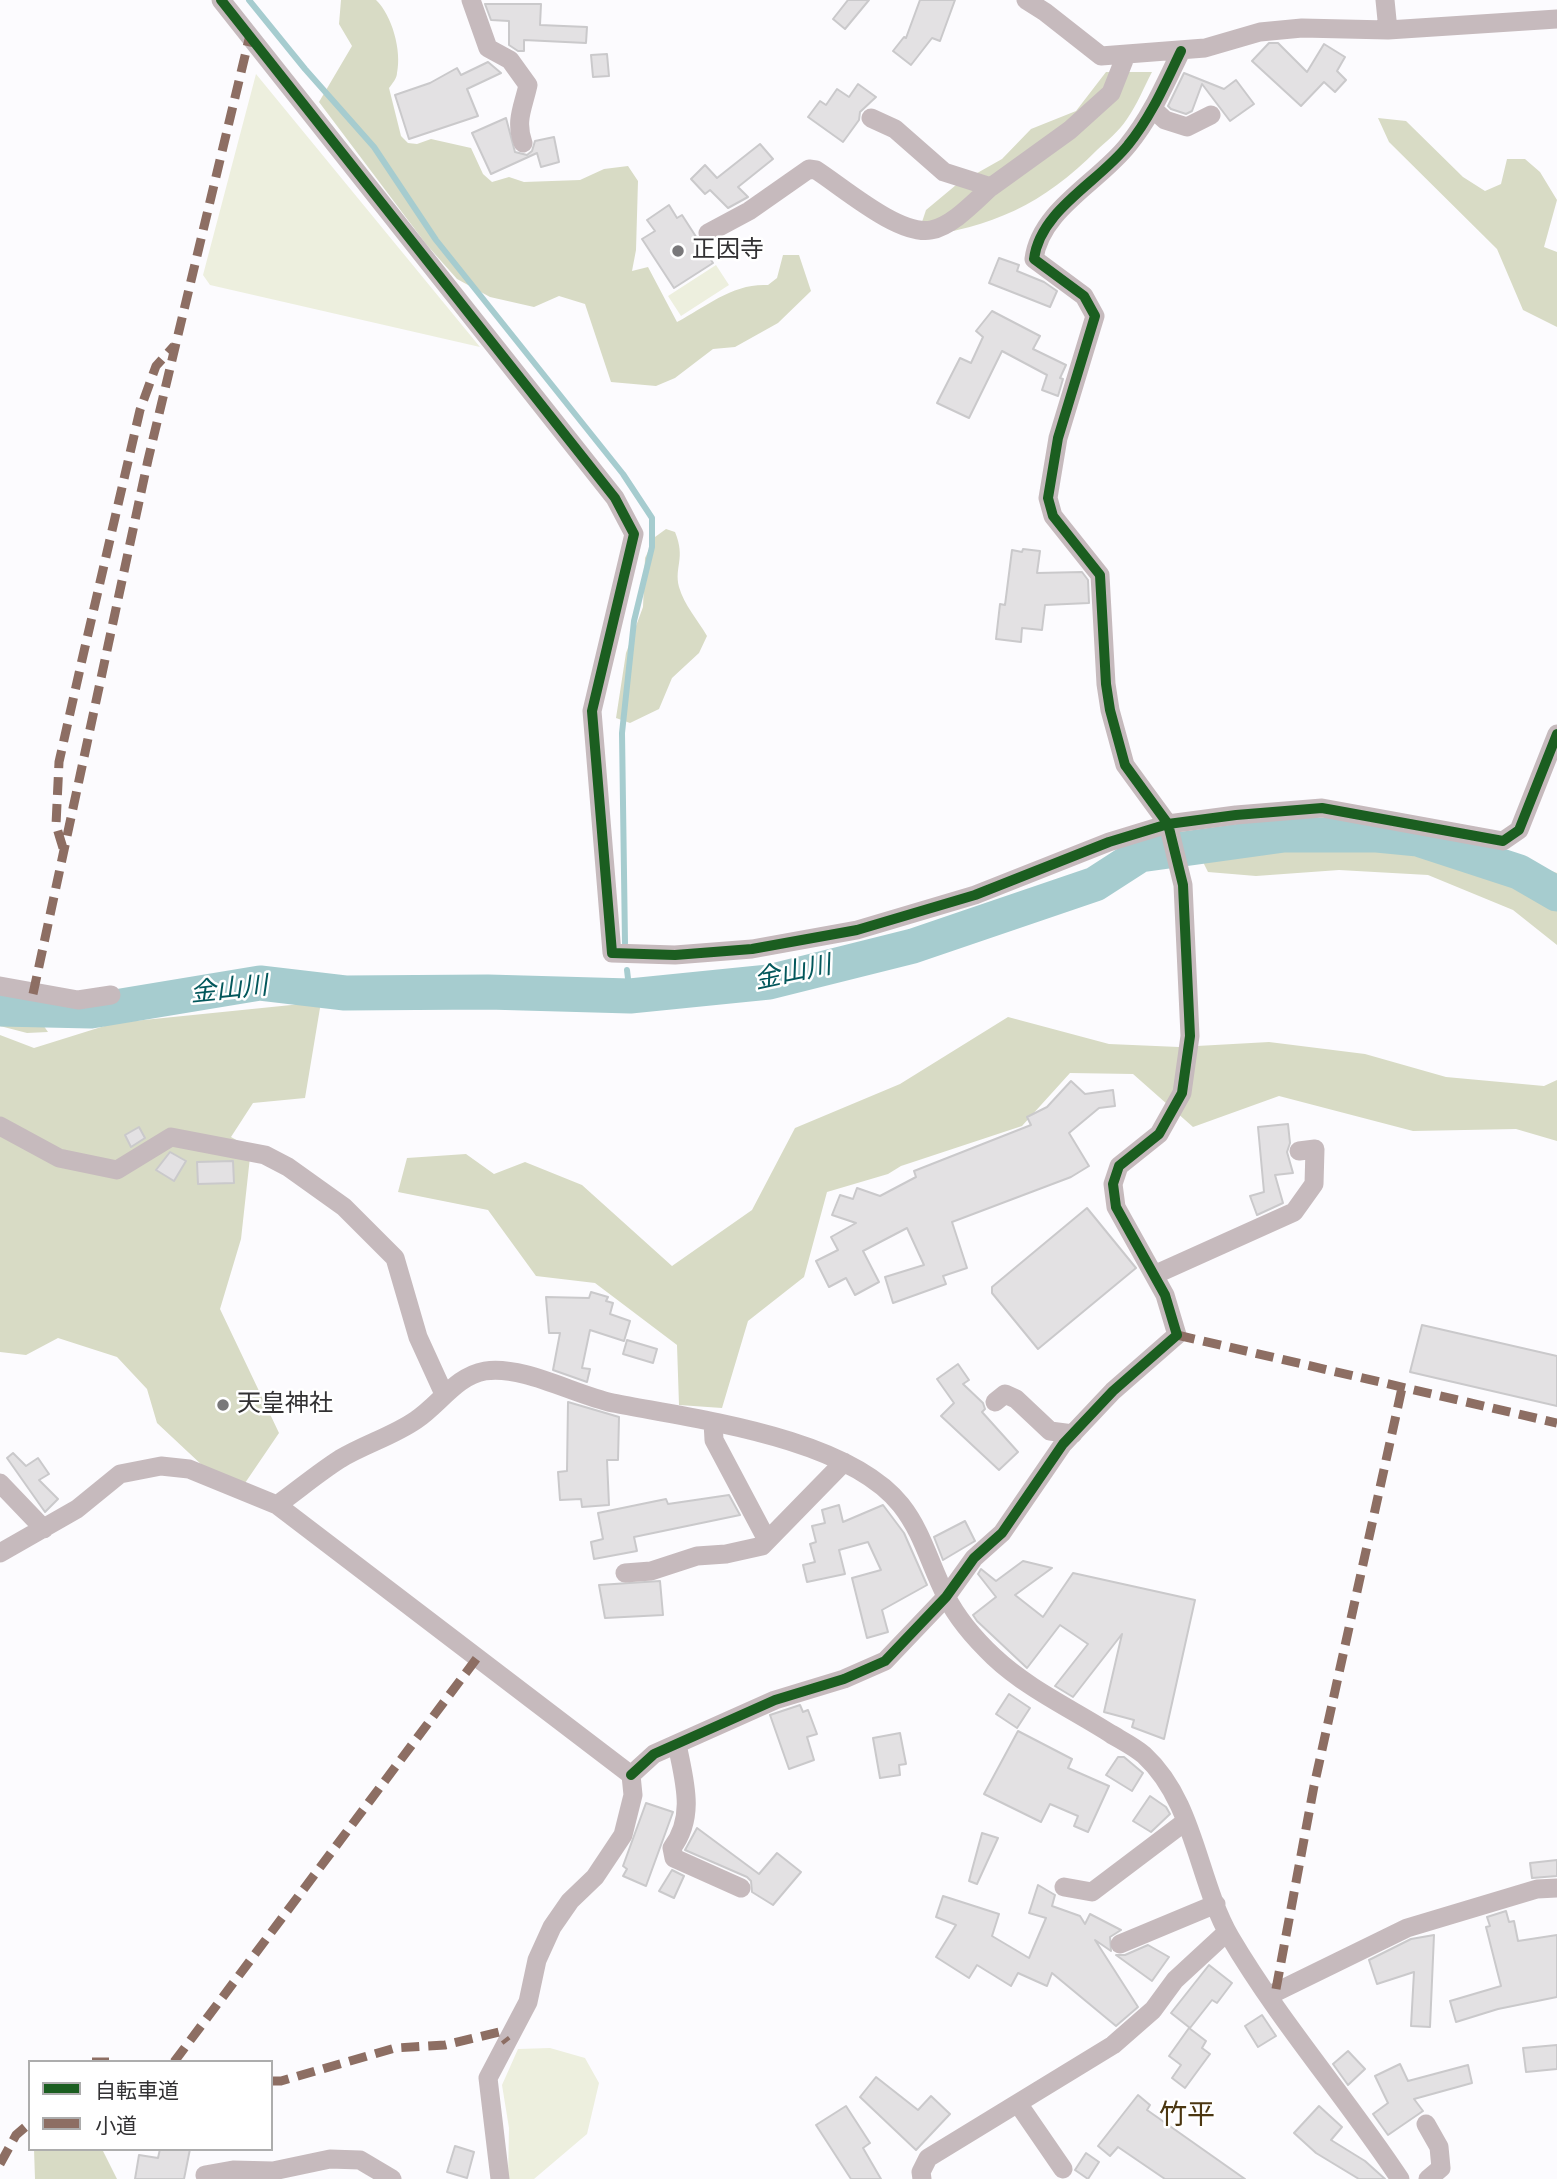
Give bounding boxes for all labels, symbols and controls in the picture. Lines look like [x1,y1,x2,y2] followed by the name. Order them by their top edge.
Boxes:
[692,237,764,265] place label: 正因寺
[670,243,686,259] marker: 正因寺
[752,951,834,997] water label: 金山川
[189,971,269,1011] water label: 金山川
[237,1391,333,1419] place label: 天皇神社
[215,1397,231,1413] marker: 天皇神社
[28,2060,273,2151] legend
[95,2079,179,2103] text: 自転車道
[1159,2100,1215,2134] district label: 竹平
[95,2114,137,2138] text: 小道

